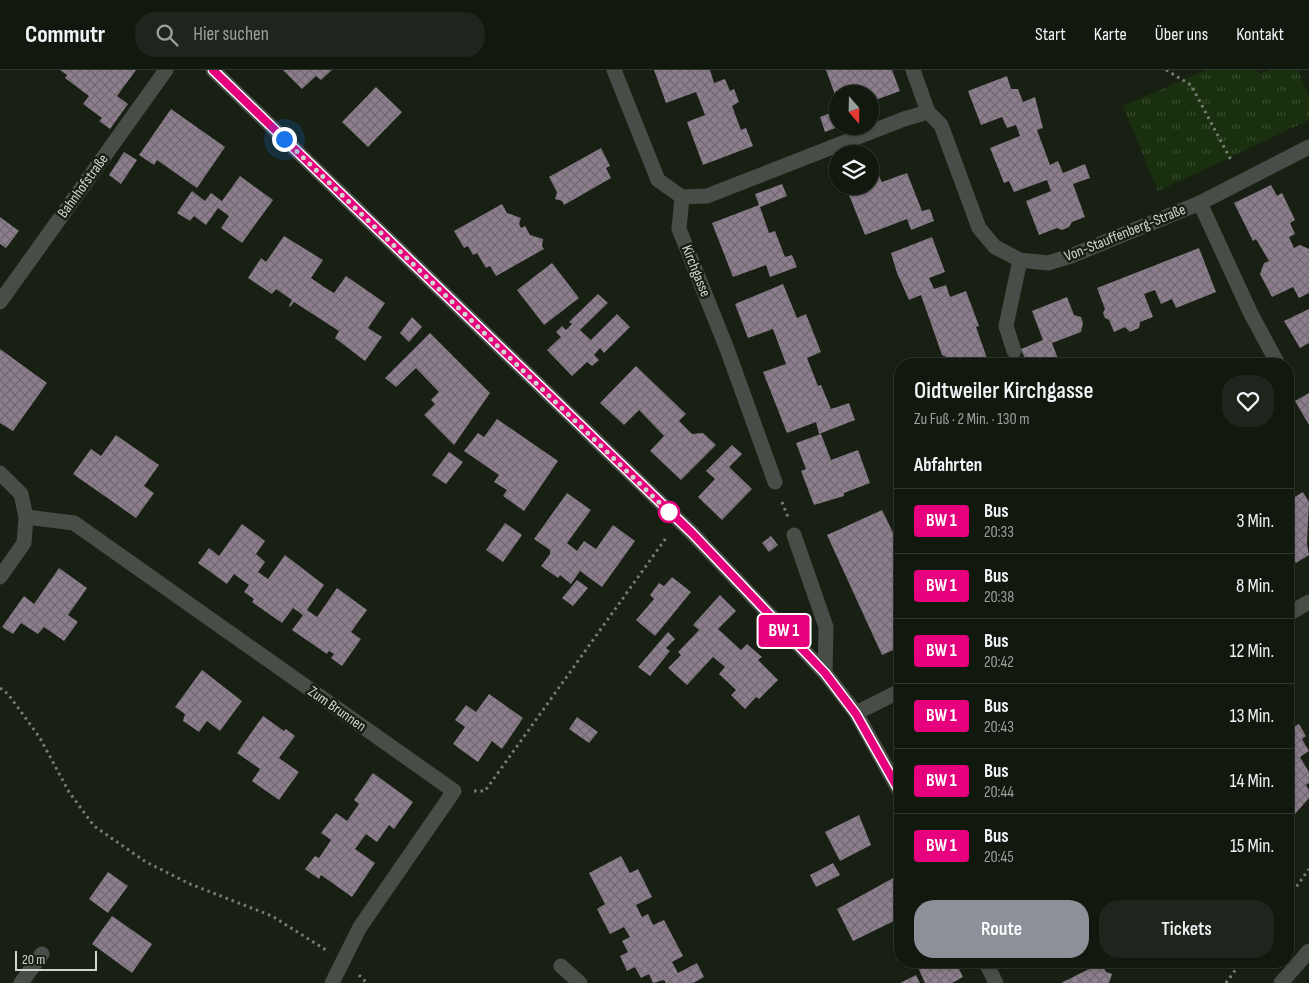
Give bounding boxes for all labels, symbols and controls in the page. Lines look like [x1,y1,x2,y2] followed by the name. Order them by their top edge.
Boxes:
[135,12,485,57] search box
[25,20,105,49] text: Commutr
[153,21,181,49] icon: search
[193,23,269,46] text: Hier suchen
[1035,24,1066,45] text: Start
[1094,24,1127,45] text: Karte
[1155,24,1208,45] text: Über uns
[1236,24,1284,45] text: Kontakt
[829,85,879,135] north arrow
[829,85,879,195] map controls
[272,127,297,152] your location
[829,145,879,195] button: layers
[53,150,113,222] street label: Bahnhofstraße
[1062,200,1188,266] street label: Von-Stauffenberg-Straße
[677,242,715,300] street label: Kirchgasse
[1222,375,1274,427] button: heart
[914,376,1094,405] text: Oidtweiler Kirchgasse
[914,410,1029,429] text: Zu Fuß · 2 Min. · 130 m
[914,454,982,477] text: Abfahrten
[984,500,1009,523] text: Bus
[658,501,680,523] unlabelled marker
[926,510,957,531] text: BW 1
[1236,510,1274,533] text: 3 Min.
[984,523,1014,542] text: 20:33
[984,565,1009,588] text: Bus
[926,575,957,596] text: BW 1
[1236,575,1274,598] text: 8 Min.
[984,588,1014,607] text: 20:38
[749,615,819,647] line badge: BW 1
[769,620,799,641] text: BW 1
[984,630,1009,653] text: Bus
[926,640,957,661] text: BW 1
[1230,640,1274,663] text: 12 Min.
[984,653,1014,672] text: 20:42
[304,682,370,736] street label: Zum Brunnen
[984,695,1009,718] text: Bus
[926,705,957,726] text: BW 1
[1230,705,1274,728] text: 13 Min.
[984,718,1014,737] text: 20:43
[984,760,1009,783] text: Bus
[926,770,957,791] text: BW 1
[1230,770,1274,793] text: 14 Min.
[984,783,1014,802] text: 20:44
[984,825,1009,848] text: Bus
[926,835,957,856] text: BW 1
[1230,835,1274,858] text: 15 Min.
[984,848,1014,867] text: 20:45
[914,900,1089,958] button: Route
[1099,900,1274,958] button: Tickets
[15,948,98,971] scale bar
[22,951,45,968] text: 20 m

